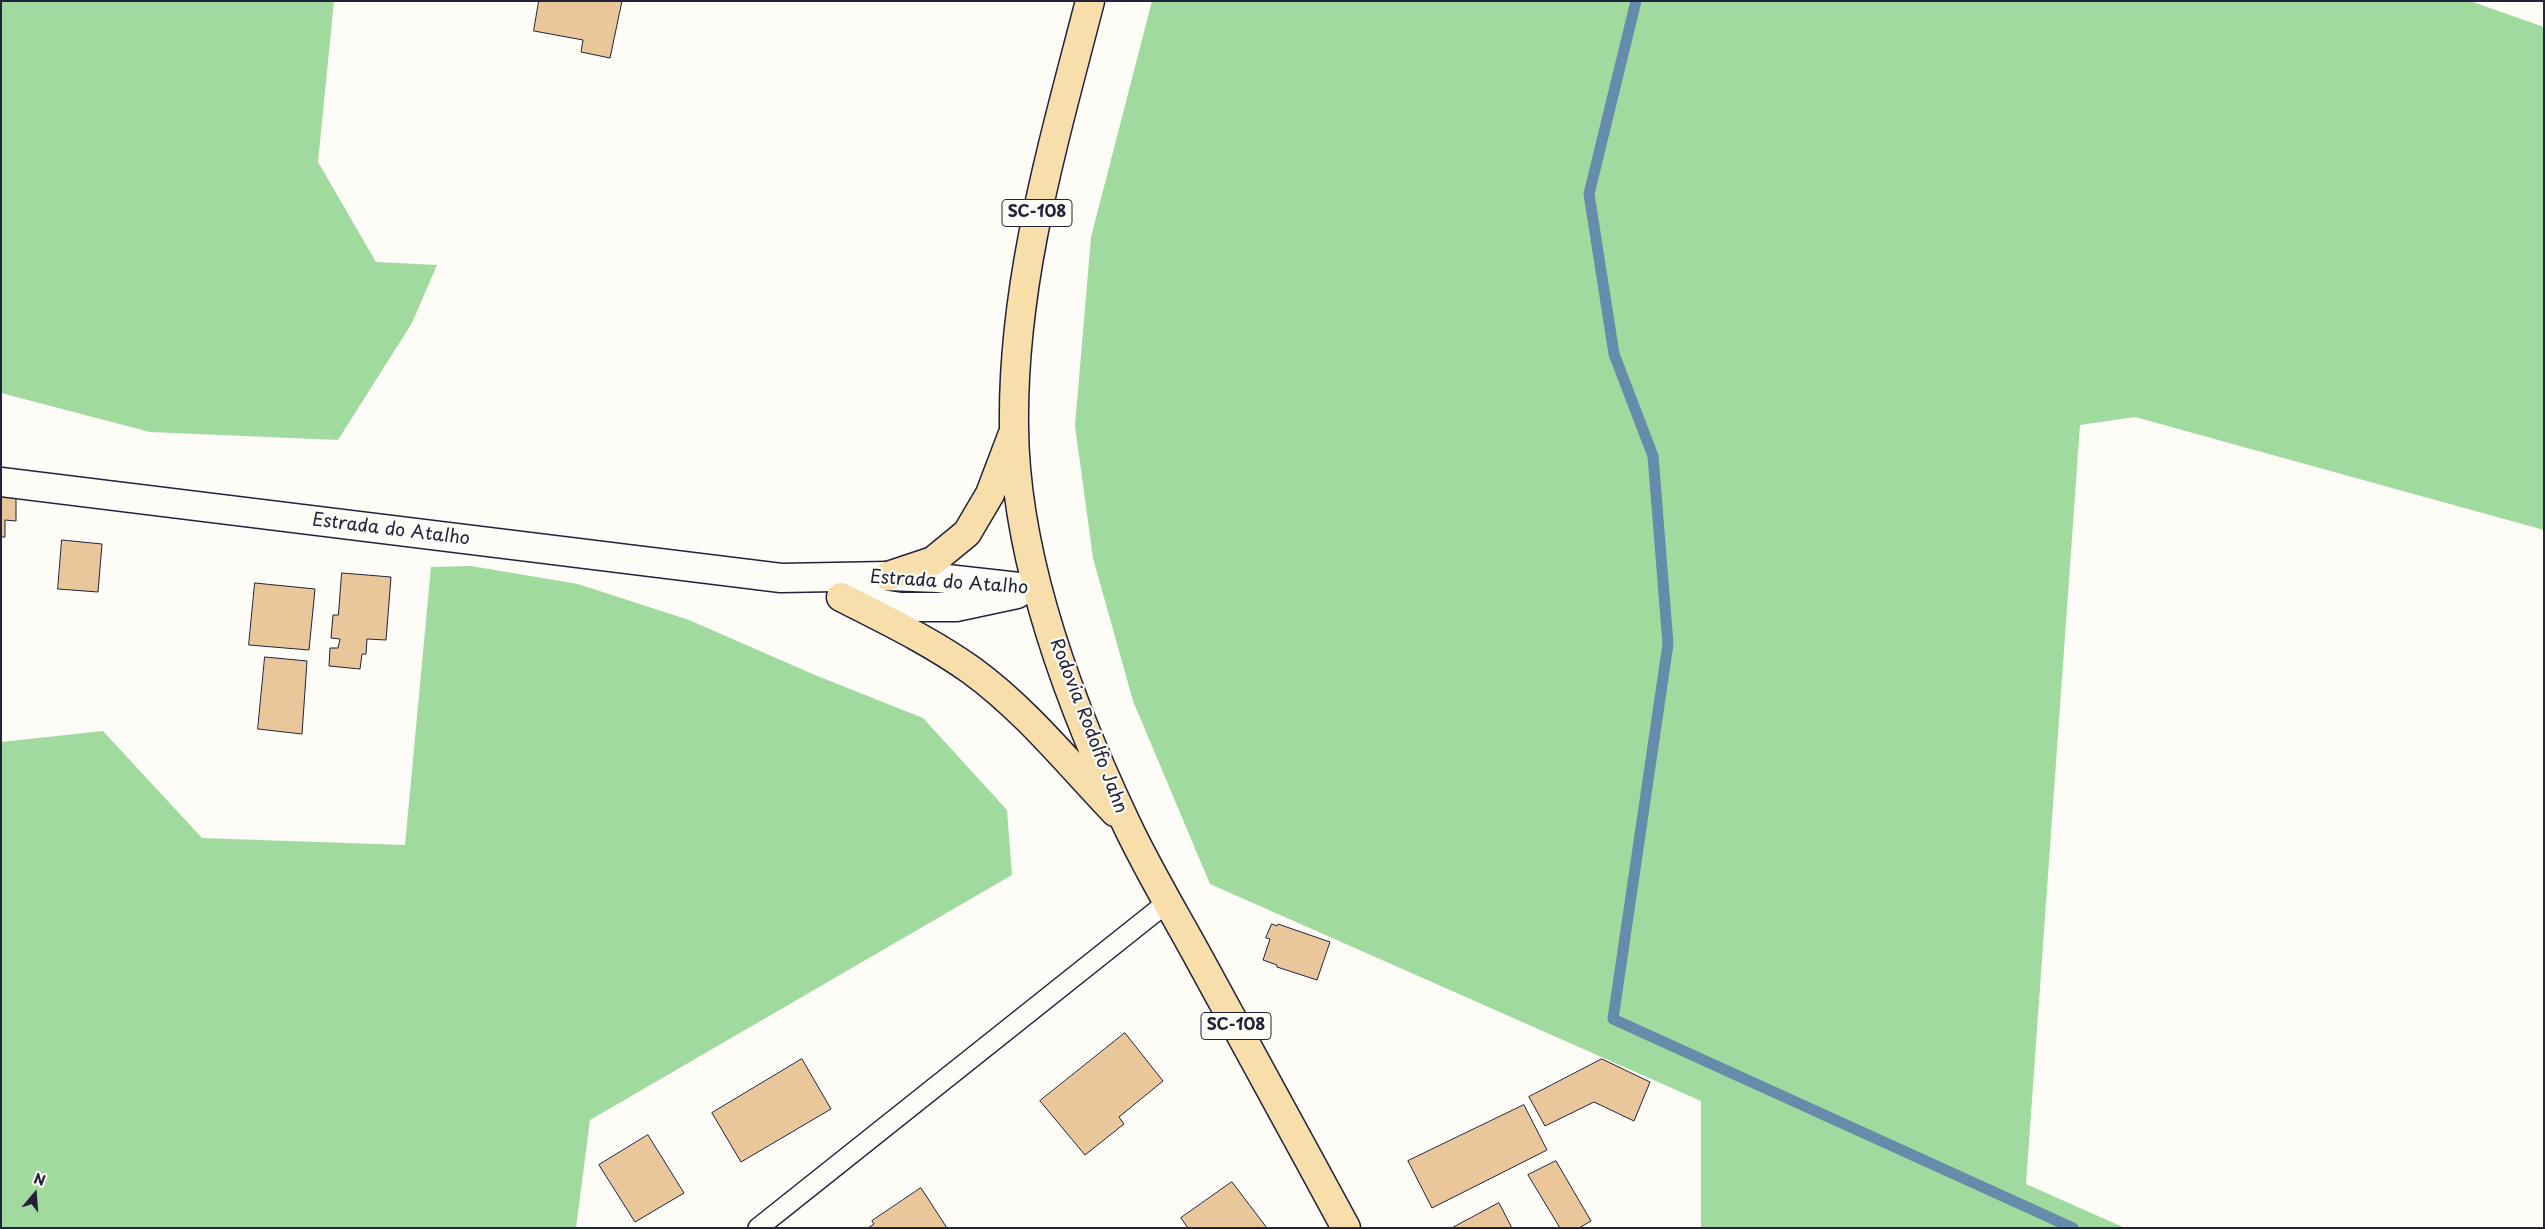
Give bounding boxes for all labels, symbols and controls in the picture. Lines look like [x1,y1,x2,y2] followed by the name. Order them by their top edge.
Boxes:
[1002,200,1072,227] road number: SC-108
[311,510,471,550] street label: Estrada do Atalho
[869,567,1029,599] street label: Estrada do Atalho
[1045,635,1131,817] street label: Rodovia Rodolfo Jahn
[1201,1012,1271,1040] road number: SC-108
[31,1168,48,1191] text: N
[10,1169,60,1219] north arrow

